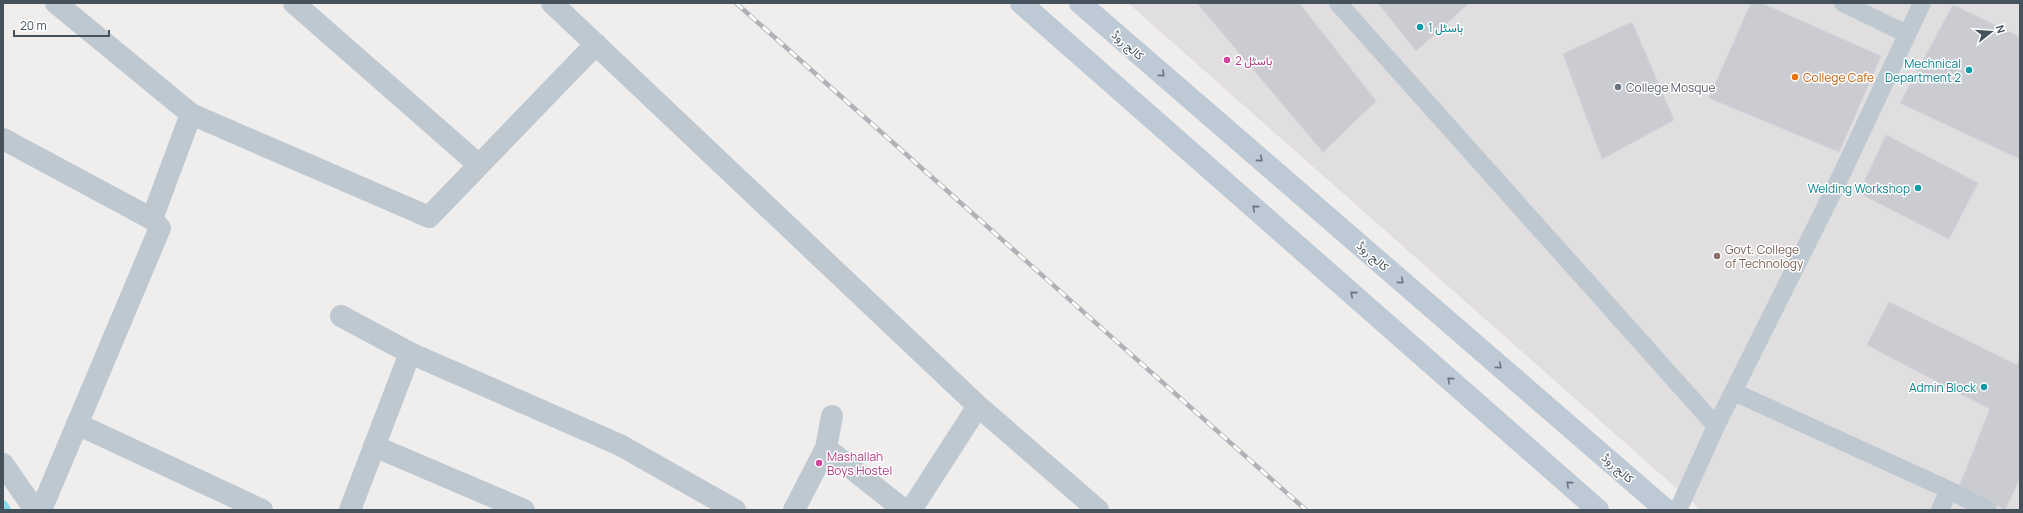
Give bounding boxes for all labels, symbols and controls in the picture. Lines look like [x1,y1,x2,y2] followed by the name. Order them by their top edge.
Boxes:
[14,12,109,38] scale bar
[1971,12,2011,52] north arrow
[20,17,47,34] text: 20 m
[1428,19,1463,36] place label: ہاسٹل 1
[1415,22,1425,32] marker: ہاسٹل 1
[1993,23,2009,35] text: N
[1108,26,1148,65] street label: کالج روڈ
[1235,52,1272,69] place label: ہاسٹل 2
[1222,55,1232,65] marker: ہاسٹل 2
[1885,55,1961,86] place label: Mechnical Department 2
[1964,65,1974,75] marker: Mechnical Department 2
[1803,69,1874,86] place label: College Cafe
[1157,70,1165,77] one-way arrow
[1790,72,1800,82] marker: College Cafe
[1626,79,1716,96] place label: College Mosque
[1613,82,1623,92] marker: College Mosque
[1256,155,1263,162] one-way arrow
[1808,180,1910,197] place label: Welding Workshop
[1913,183,1923,193] marker: Welding Workshop
[1253,206,1260,213] one-way arrow
[1353,237,1393,276] street label: کالج روڈ
[1725,241,1804,272] place label: Govt. College of Technology
[1712,251,1722,261] marker: Govt. College of Technology
[1396,276,1404,284] one-way arrow
[1350,291,1358,299] one-way arrow
[1495,361,1502,368] one-way arrow
[1448,377,1455,384] one-way arrow
[1909,379,1977,396] place label: Admin Block
[1979,382,1989,392] marker: Admin Block
[827,448,892,479] place label: Mashallah Boys Hostel
[1598,449,1638,488] street label: کالج روڈ
[814,458,824,468] marker: Mashallah Boys Hostel
[1566,482,1574,489] one-way arrow

